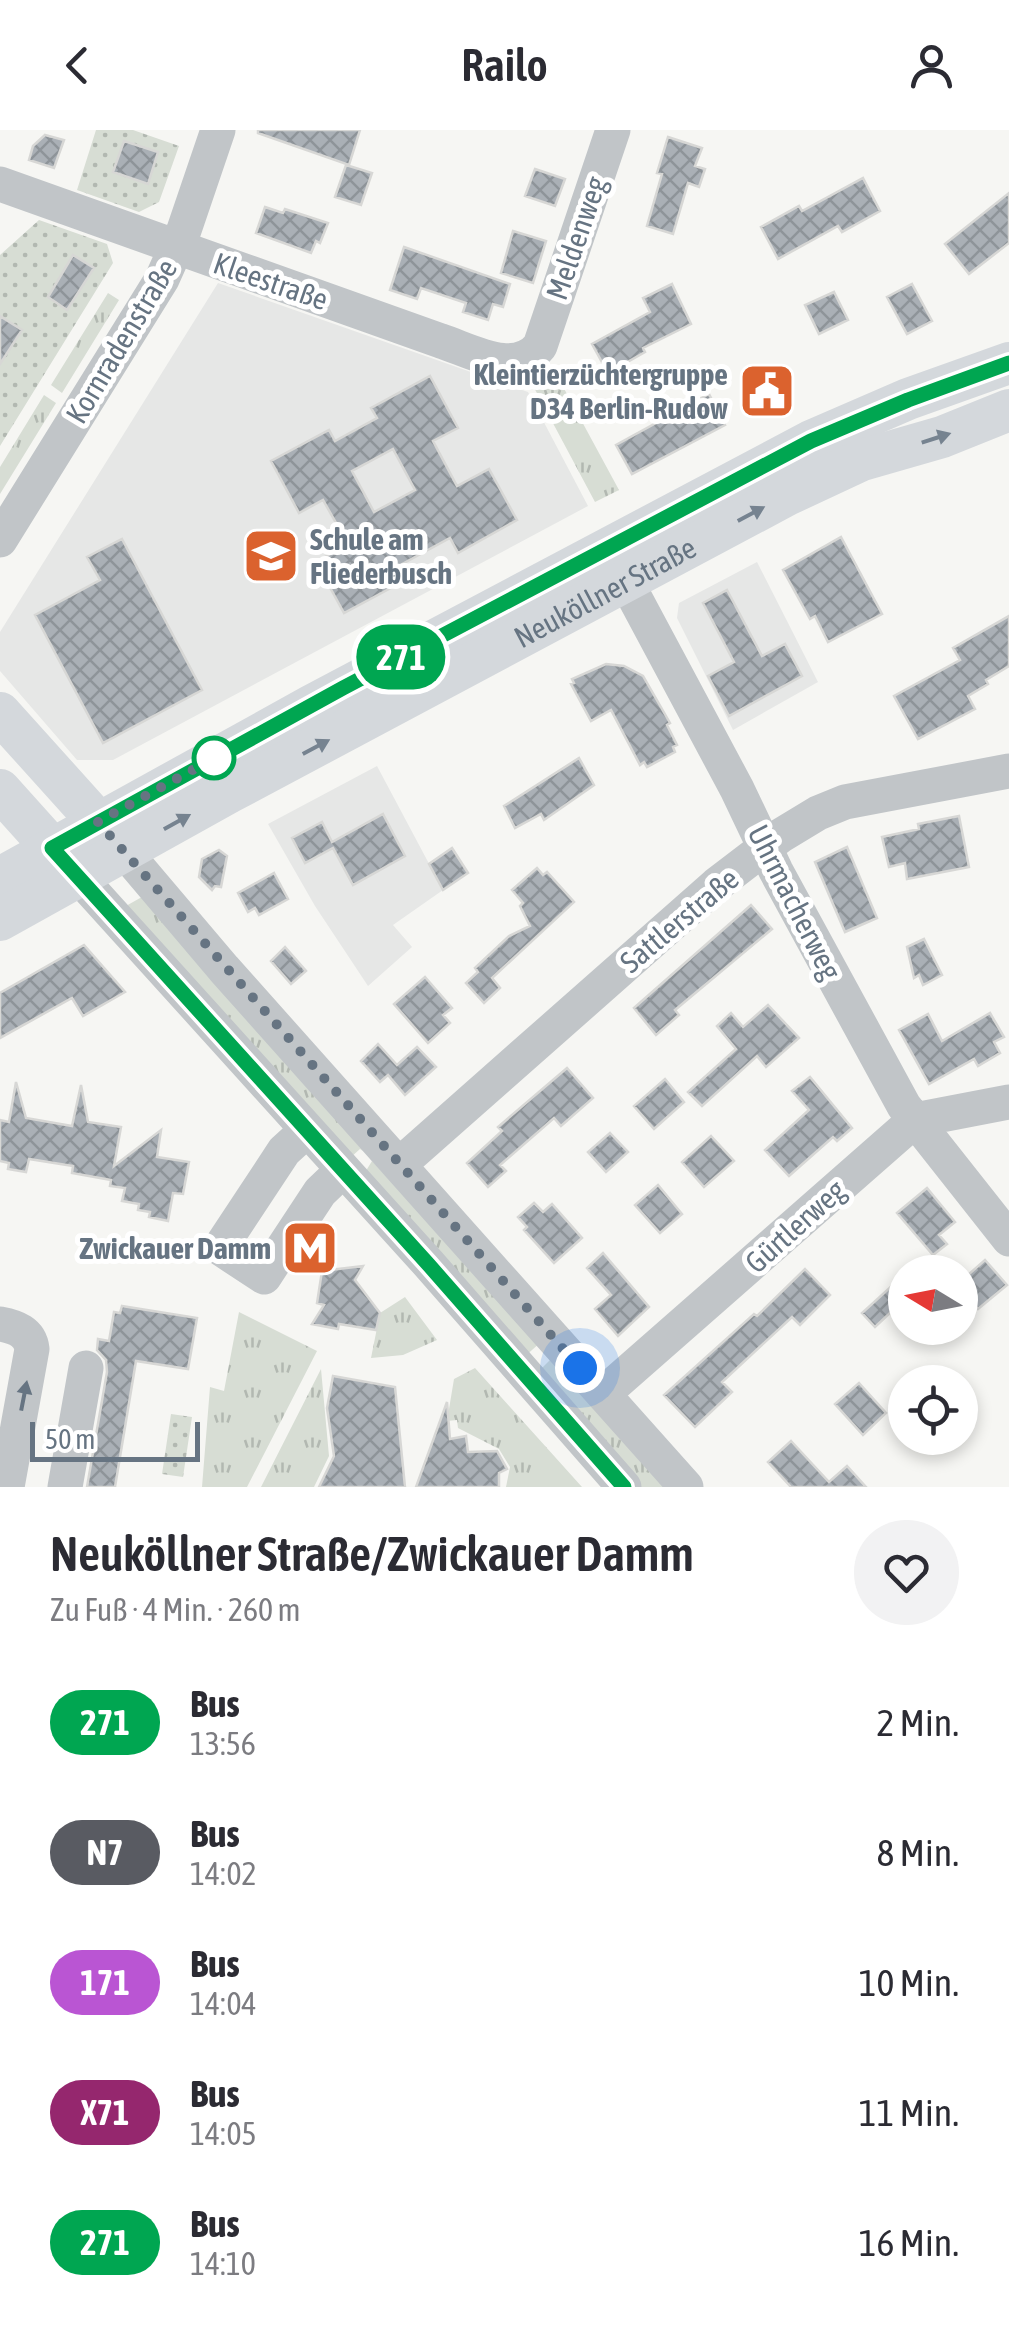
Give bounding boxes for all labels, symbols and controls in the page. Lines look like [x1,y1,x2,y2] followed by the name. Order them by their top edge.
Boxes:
[50,38,105,93] icon: back
[904,38,959,93] icon: person
[461,39,548,91] text: Railo
[539,172,613,304] street label: Meldenweg
[209,246,333,316] street label: Kleestraße
[59,253,183,429] street label: Kornradenstraße
[473,357,728,425] place label: Kleintierzüchtergruppe D34 Berlin-Rudow
[737,361,797,421] public building icon: Kleintierzüchtergruppe D34 Berlin-Rudow
[922,429,952,444] one-way arrow
[736,505,765,522] one-way arrow
[310,522,452,590] place label: Schule am Fliederbusch
[241,526,301,586] school or university icon: Schule am Fliederbusch
[508,530,701,654] street label: Neuköllner Straße
[344,624,458,690] line badge: 271
[376,637,426,677] text: 271
[193,737,235,779] unlabelled marker
[301,738,330,755] one-way arrow
[163,814,191,832] one-way arrow
[742,819,849,985] street label: Uhrmacherweg
[613,861,745,979] street label: Sattlerstraße
[738,1173,852,1279] street label: Gürtlerweg
[280,1218,340,1278] metro station icon: Zwickauer Damm
[79,1231,271,1265] place label: Zwickauer Damm
[888,1255,978,1345] north arrow
[888,1255,978,1455] map controls
[555,1343,605,1393] your location
[888,1365,978,1455] button: locate
[17,1380,33,1411] one-way arrow
[30,1417,200,1462] scale bar
[45,1423,95,1455] text: 50 m
[854,1520,959,1625] button: heart
[50,1526,694,1581] text: Neuköllner Straße/Zwickauer Damm
[50,1591,301,1628] text: Zu Fuß · 4 Min. · 260 m
[190,1682,240,1725] text: Bus
[877,1701,959,1744] text: 2 Min.
[80,1702,130,1742] text: 271
[190,1725,256,1762] text: 13:56
[190,1812,240,1855] text: Bus
[877,1831,959,1874] text: 8 Min.
[86,1832,124,1872] text: N7
[190,1855,257,1892] text: 14:02
[190,1942,240,1985] text: Bus
[859,1961,959,2004] text: 10 Min.
[80,1962,130,2002] text: 171
[190,1985,257,2022] text: 14:04
[190,2072,240,2115] text: Bus
[859,2091,959,2134] text: 11 Min.
[81,2092,129,2132] text: X71
[190,2115,257,2152] text: 14:05
[190,2202,240,2245] text: Bus
[859,2221,959,2264] text: 16 Min.
[80,2222,130,2262] text: 271
[190,2245,256,2282] text: 14:10

